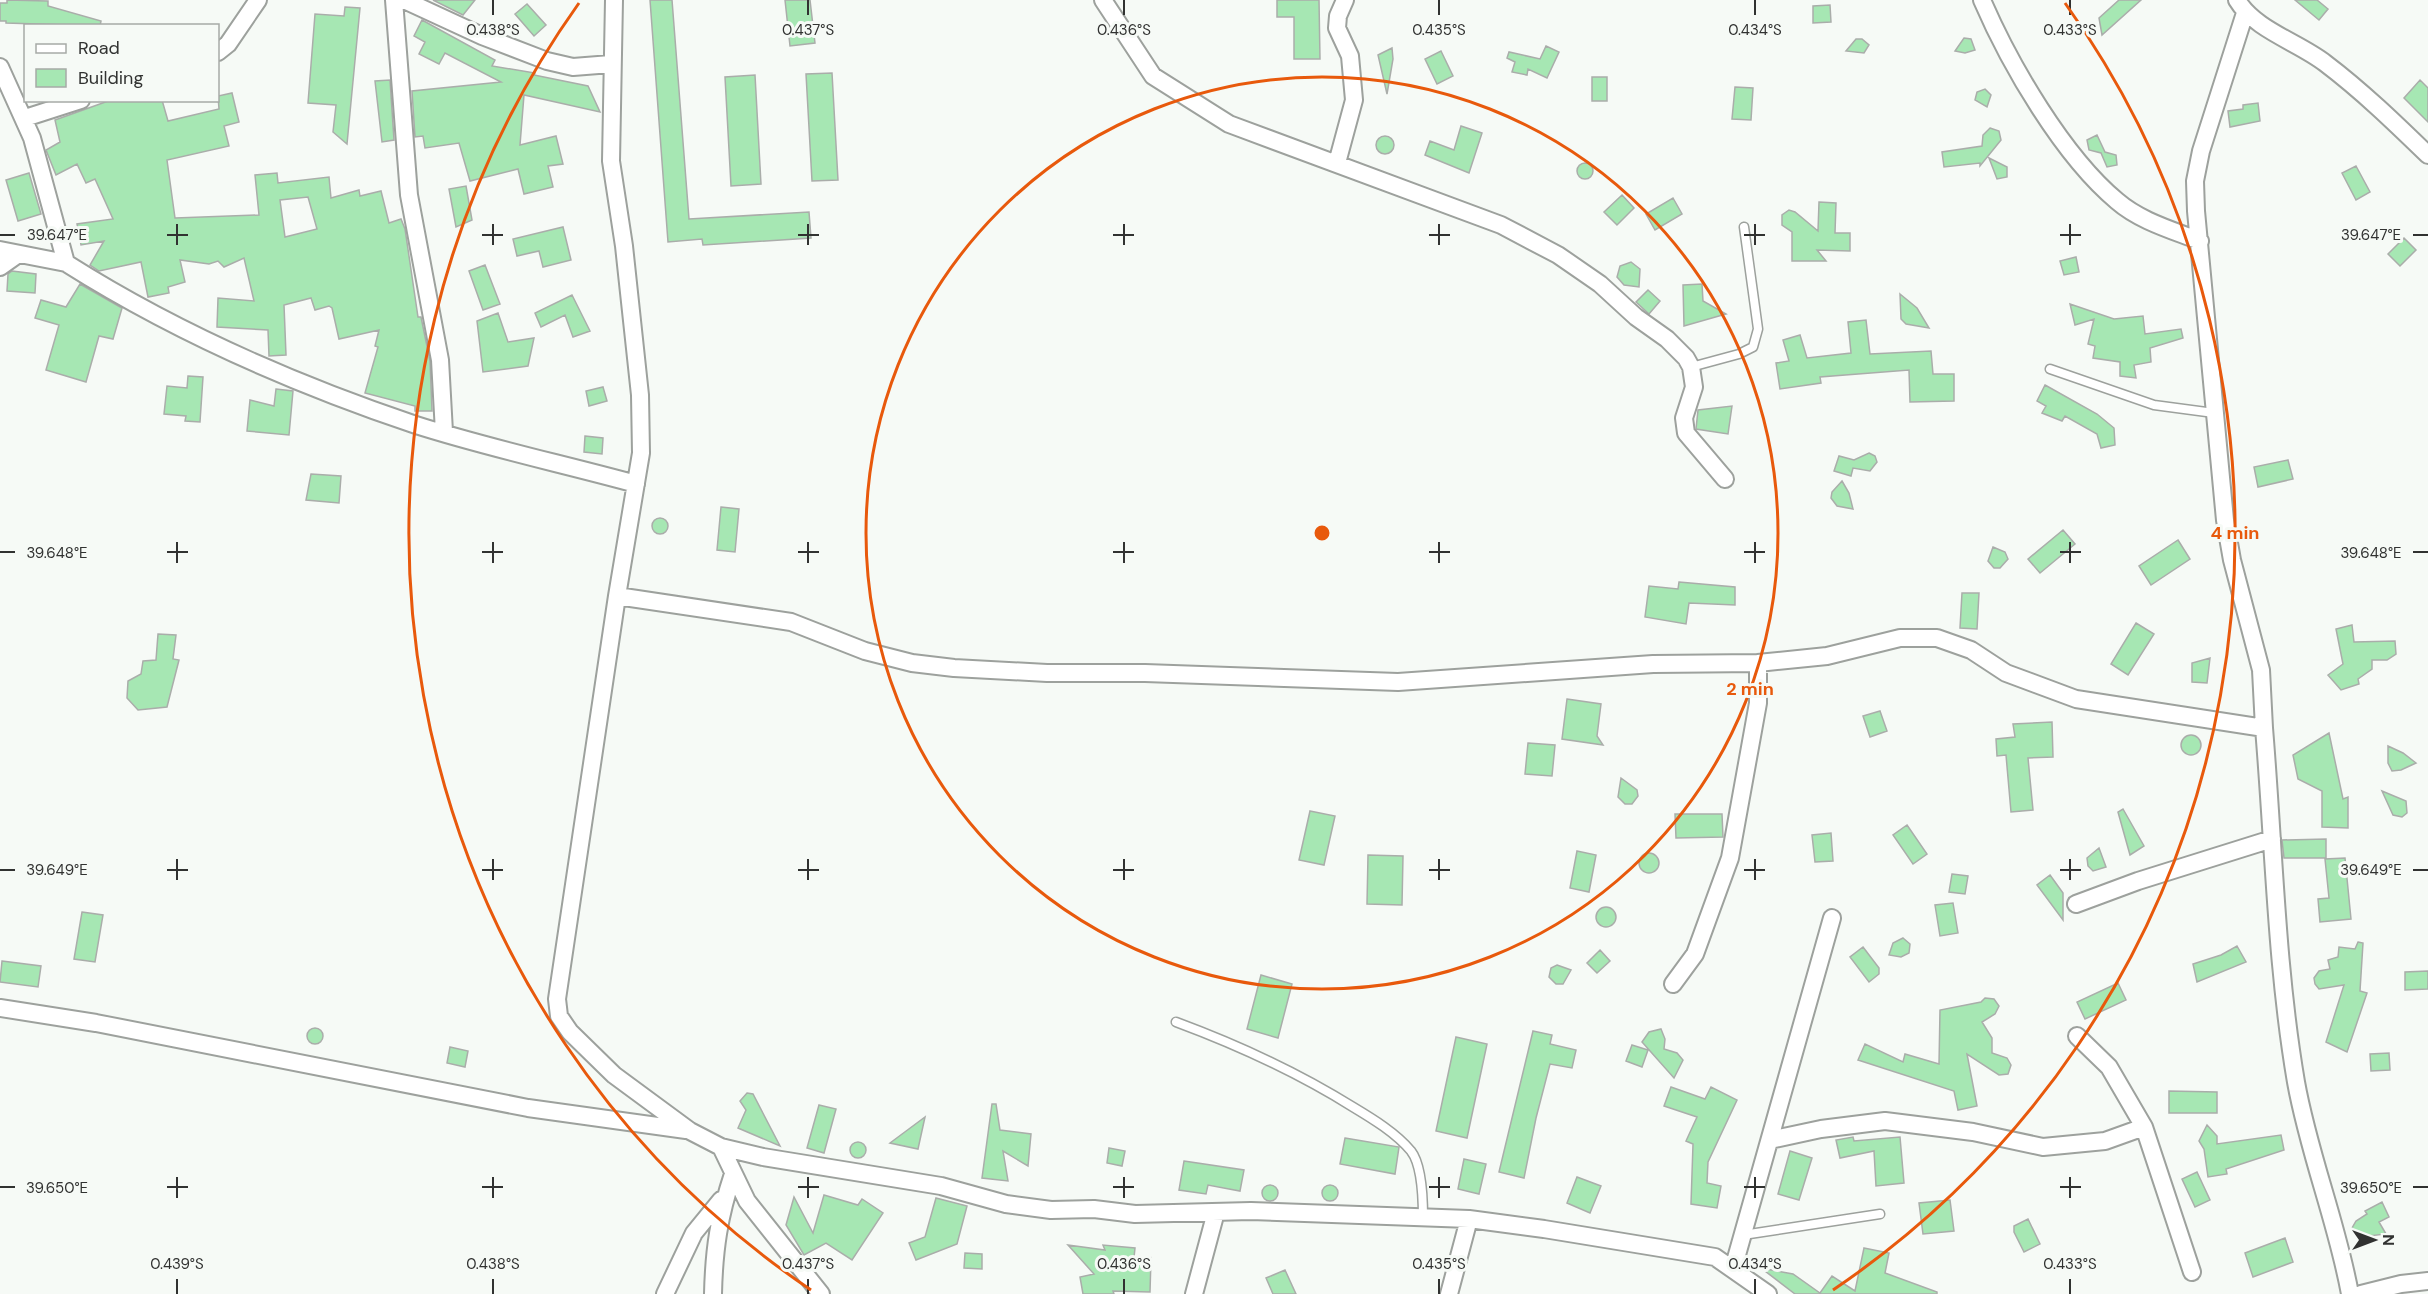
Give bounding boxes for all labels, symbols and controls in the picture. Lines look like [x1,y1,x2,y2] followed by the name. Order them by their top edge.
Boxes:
[466,20,520,40] text: 0.438°S
[782,20,834,40] text: 0.437°S
[1097,20,1151,40] text: 0.436°S
[1412,20,1466,40] text: 0.435°S
[1728,20,1782,40] text: 0.434°S
[2043,20,2097,40] text: 0.433°S
[24,24,219,102] legend
[78,36,120,60] text: Road
[78,66,143,90] text: Building
[27,225,87,245] text: 39.647°E
[2341,225,2401,245] text: 39.647°E
[2211,521,2259,545] text: 4 min
[1312,523,1332,543] centre of rings
[26,543,88,563] text: 39.648°E
[2340,543,2402,563] text: 39.648°E
[1726,677,1774,701] text: 2 min
[26,860,88,880] text: 39.649°E
[2340,860,2402,880] text: 39.649°E
[26,1178,88,1198] text: 39.650°E
[2340,1178,2402,1198] text: 39.650°E
[2344,1210,2404,1270] north arrow
[2378,1234,2399,1246] text: N
[150,1254,204,1274] text: 0.439°S
[466,1254,520,1274] text: 0.438°S
[782,1254,834,1274] text: 0.437°S
[1097,1254,1151,1274] text: 0.436°S
[1412,1254,1466,1274] text: 0.435°S
[1728,1254,1782,1274] text: 0.434°S
[2043,1254,2097,1274] text: 0.433°S

